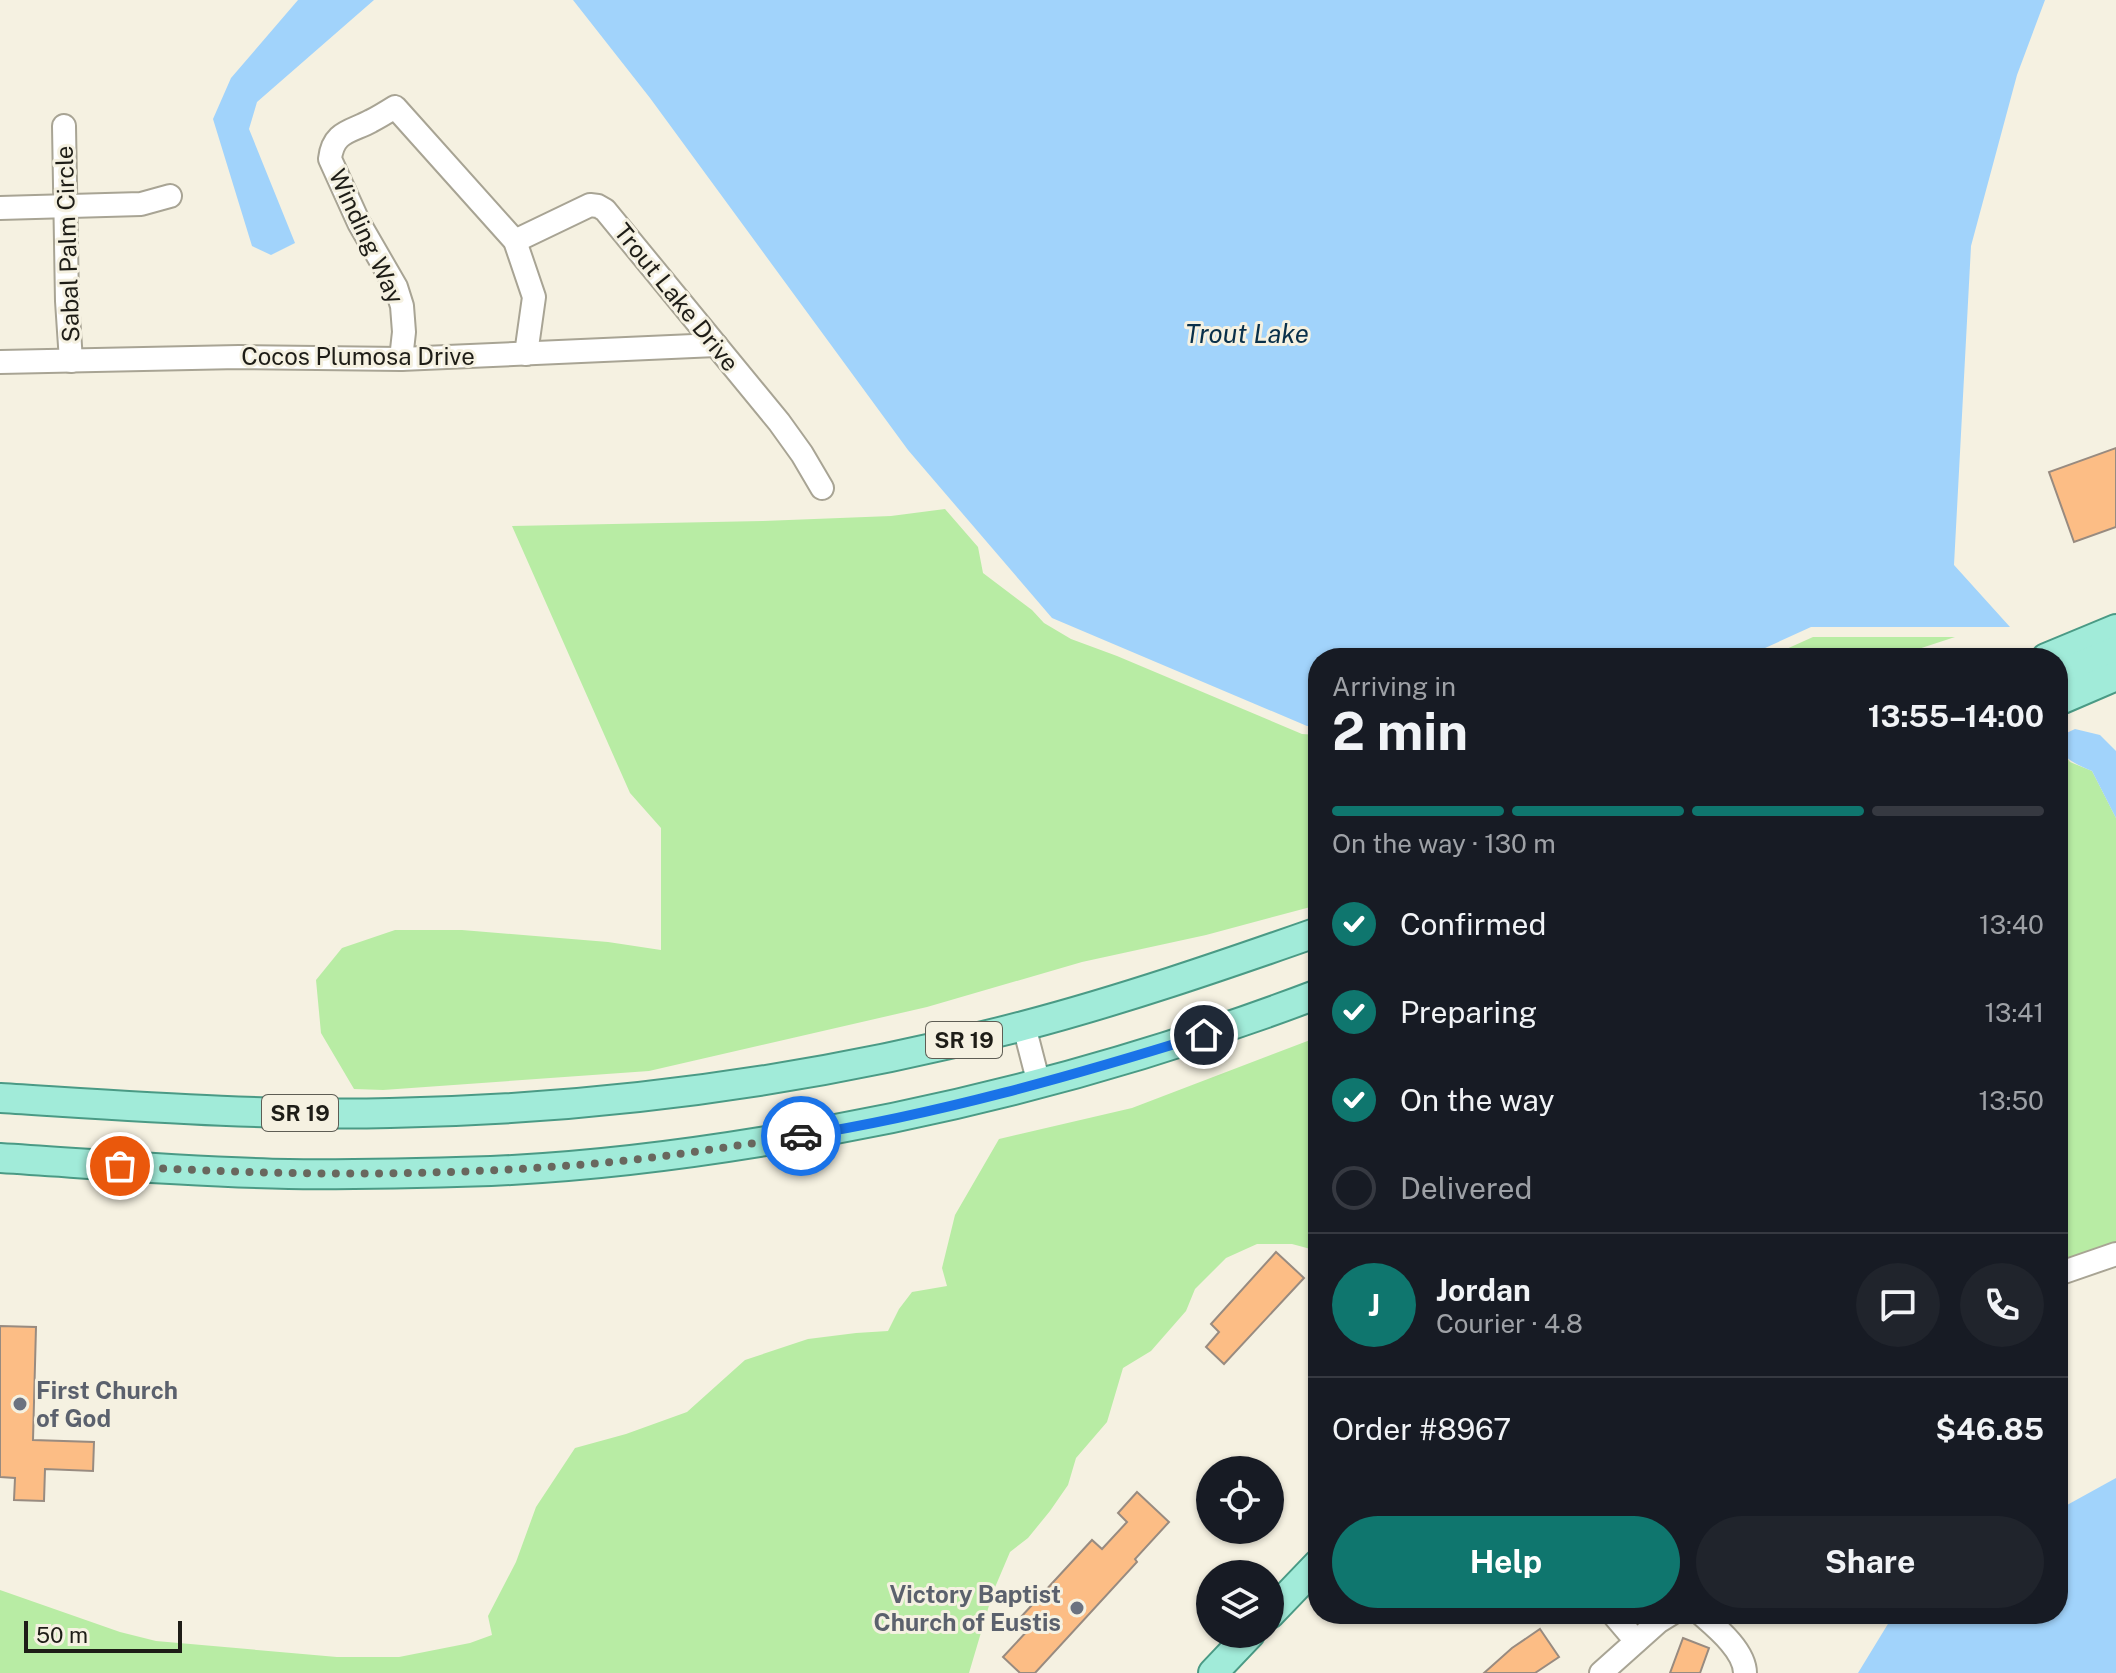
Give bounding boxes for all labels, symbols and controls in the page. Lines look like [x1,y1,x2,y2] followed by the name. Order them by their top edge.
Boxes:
[50,145,84,343] street label: Sabal Palm Circle
[324,164,410,308] street label: Winding Way
[609,218,745,376] street label: Trout Lake Drive
[1185,318,1309,349] water label: Trout Lake
[241,342,475,370] street label: Cocos Plumosa Drive
[1332,671,1456,702] text: Arriving in
[1868,698,2044,734] text: 13:55–14:00
[1332,701,1468,762] text: 2 min
[1332,828,1556,859] text: On the way · 130 m
[1332,902,1376,946] icon: check
[1400,906,1546,942] text: Confirmed
[1979,909,2044,940] text: 13:40
[1332,990,1376,1034] icon: check
[1400,994,1537,1030] text: Preparing
[1984,997,2044,1028] text: 13:41
[1170,1001,1238,1069] pin
[1182,1013,1226,1057] icon: home
[926,1022,1002,1058] road number: SR 19
[1332,1078,1376,1122] icon: check
[1400,1082,1554,1118] text: On the way
[1979,1085,2044,1116] text: 13:50
[262,1095,338,1131] road number: SR 19
[761,1096,841,1176] courier
[779,1114,823,1158] icon: car
[86,1132,154,1200] pin
[98,1144,142,1188] icon: bag
[1400,1170,1532,1206] text: Delivered
[1856,1263,1940,1347] button: chat
[1960,1263,2044,1347] button: phone
[1436,1272,1531,1308] text: Jordan
[1368,1287,1380,1323] text: J
[1436,1308,1583,1339] text: Courier · 4.8
[36,1376,178,1432] place label: First Church of God
[11,1395,29,1413] marker: First Church of God
[1332,1411,1511,1447] text: Order #8967
[1936,1411,2044,1447] text: $46.85
[1196,1456,1284,1648] map controls
[1196,1456,1284,1544] button: locate
[1332,1516,1680,1608] button: Help
[1696,1516,2044,1608] button: Share
[1196,1560,1284,1648] button: layers
[873,1580,1061,1636] place label: Victory Baptist Church of Eustis
[1068,1599,1086,1617] marker: Victory Baptist Church of Eustis
[24,1617,182,1653] scale bar
[36,1622,88,1648] text: 50 m

